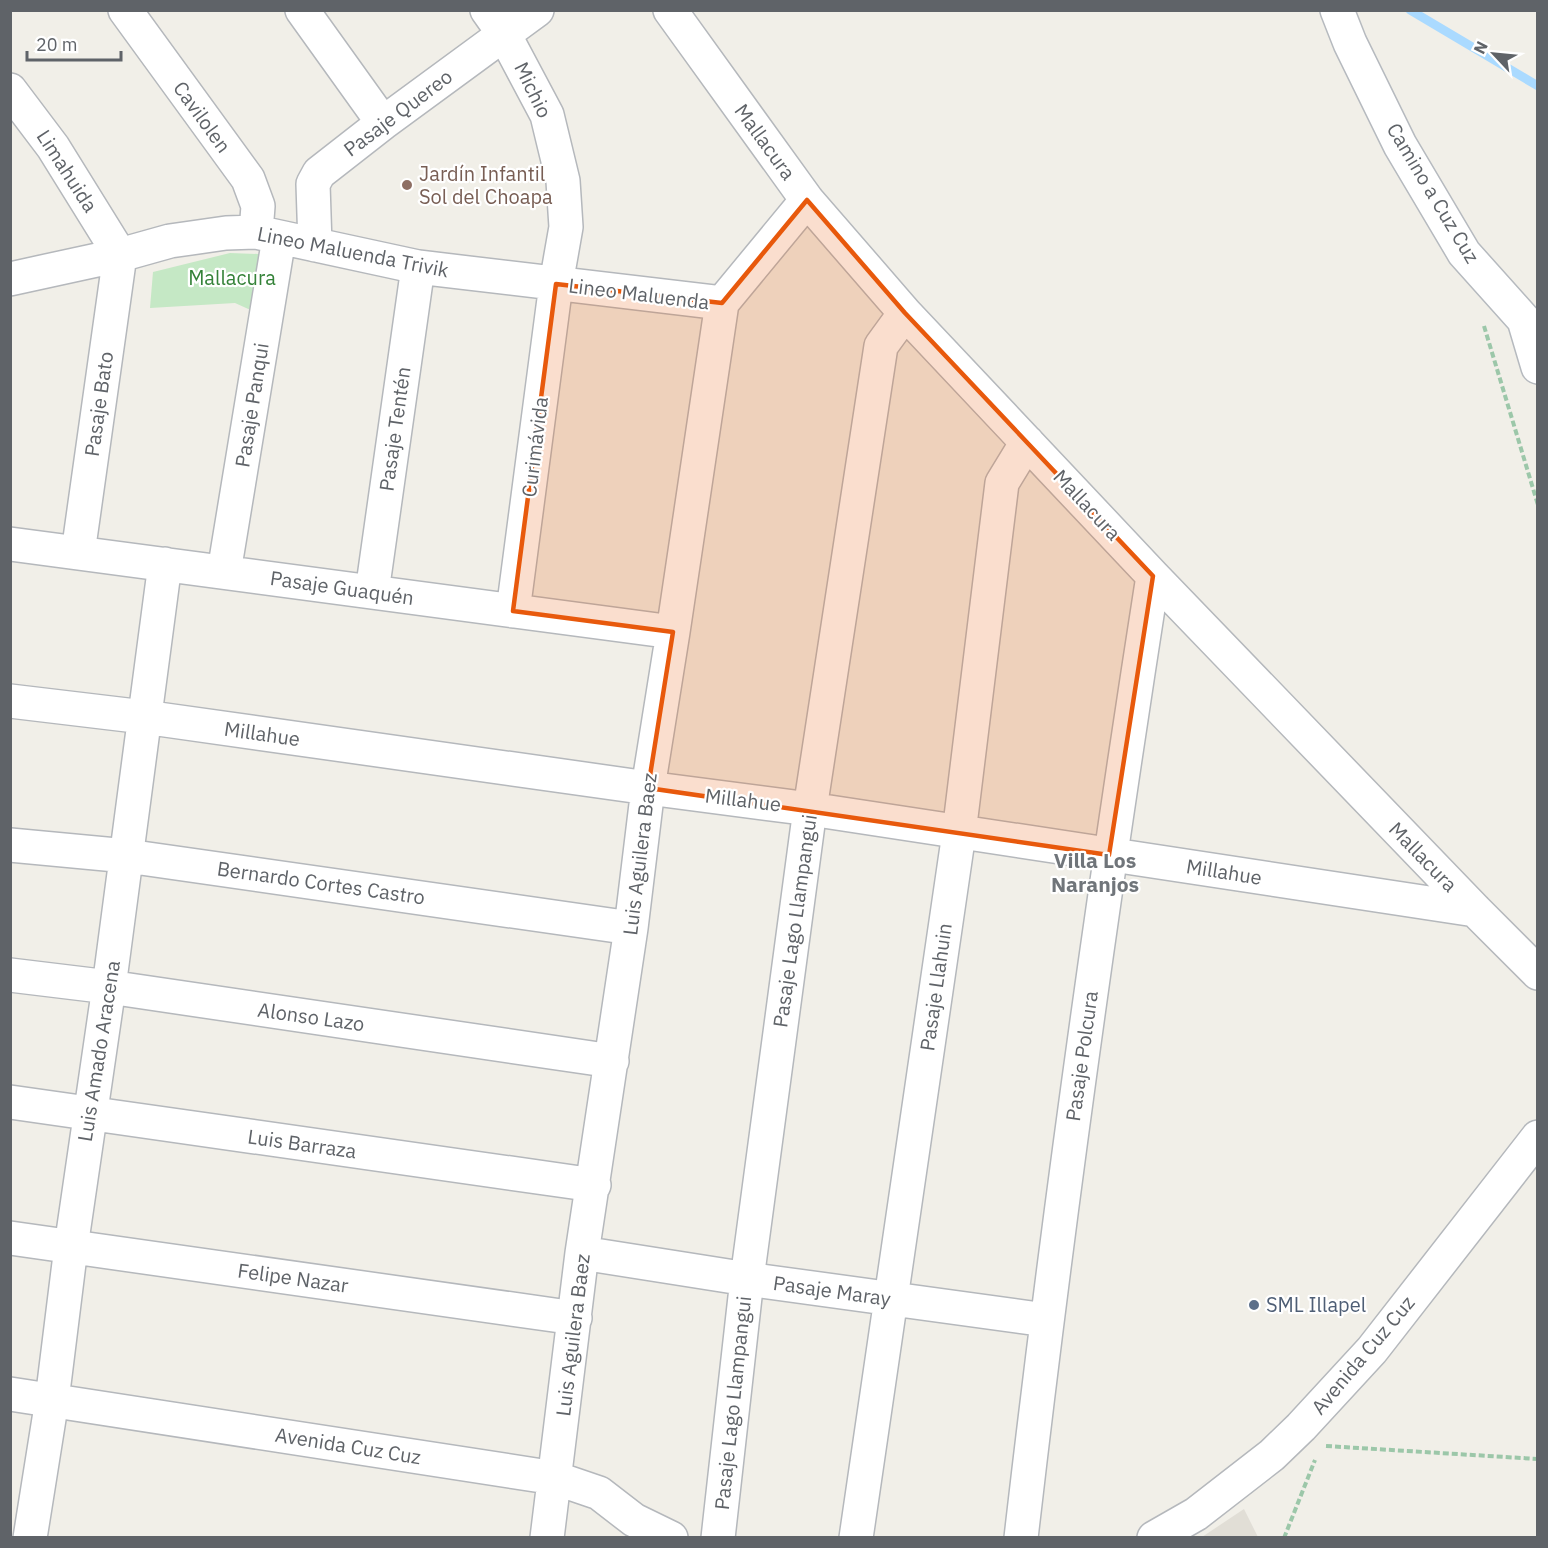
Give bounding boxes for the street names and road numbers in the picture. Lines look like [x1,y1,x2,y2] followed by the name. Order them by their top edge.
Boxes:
[508,57,558,122] street label: Michio
[338,63,458,162] street label: Pasaje Quereo
[167,76,237,158] street label: Cavilolen
[729,98,802,185] street label: Mallacura
[1381,118,1486,268] street label: Camino a Cuz Cuz
[31,124,104,217] street label: Limahuida
[255,220,452,283] street label: Lineo Maluenda Trivik
[567,271,711,316] street label: Lineo Maluenda
[228,341,275,469] street label: Pasaje Panqui
[78,350,119,458] street label: Pasaje Bato
[372,365,417,493] street label: Pasaje Tentén
[515,395,554,499] street label: Curimávida
[1048,463,1127,546] street label: Mallacura
[268,564,416,611] street label: Pasaje Guaquén
[222,715,302,752] street label: Millahue
[616,771,663,937] street label: Luis Aguilera Baez
[703,781,783,818] street label: Millahue
[766,813,823,1029] street label: Pasaje Lago Llampangui
[1383,816,1464,898] street label: Mallacura
[1184,852,1264,891] street label: Millahue
[215,855,427,910] street label: Bernardo Cortes Castro
[913,921,958,1053] street label: Pasaje Llahuin
[71,958,126,1143] street label: Luis Amado Aracena
[1059,989,1104,1123] street label: Pasaje Polcura
[256,996,366,1037] street label: Alonso Lazo
[246,1123,359,1165] street label: Luis Barraza
[549,1252,596,1418] street label: Luis Aguilera Baez
[236,1256,350,1299] street label: Felipe Nazar
[772,1269,893,1312] street label: Pasaje Maray
[1305,1290,1420,1420] street label: Avenida Cuz Cuz
[708,1295,757,1511] street label: Pasaje Lago Llampangui
[273,1421,423,1470] street label: Avenida Cuz Cuz

